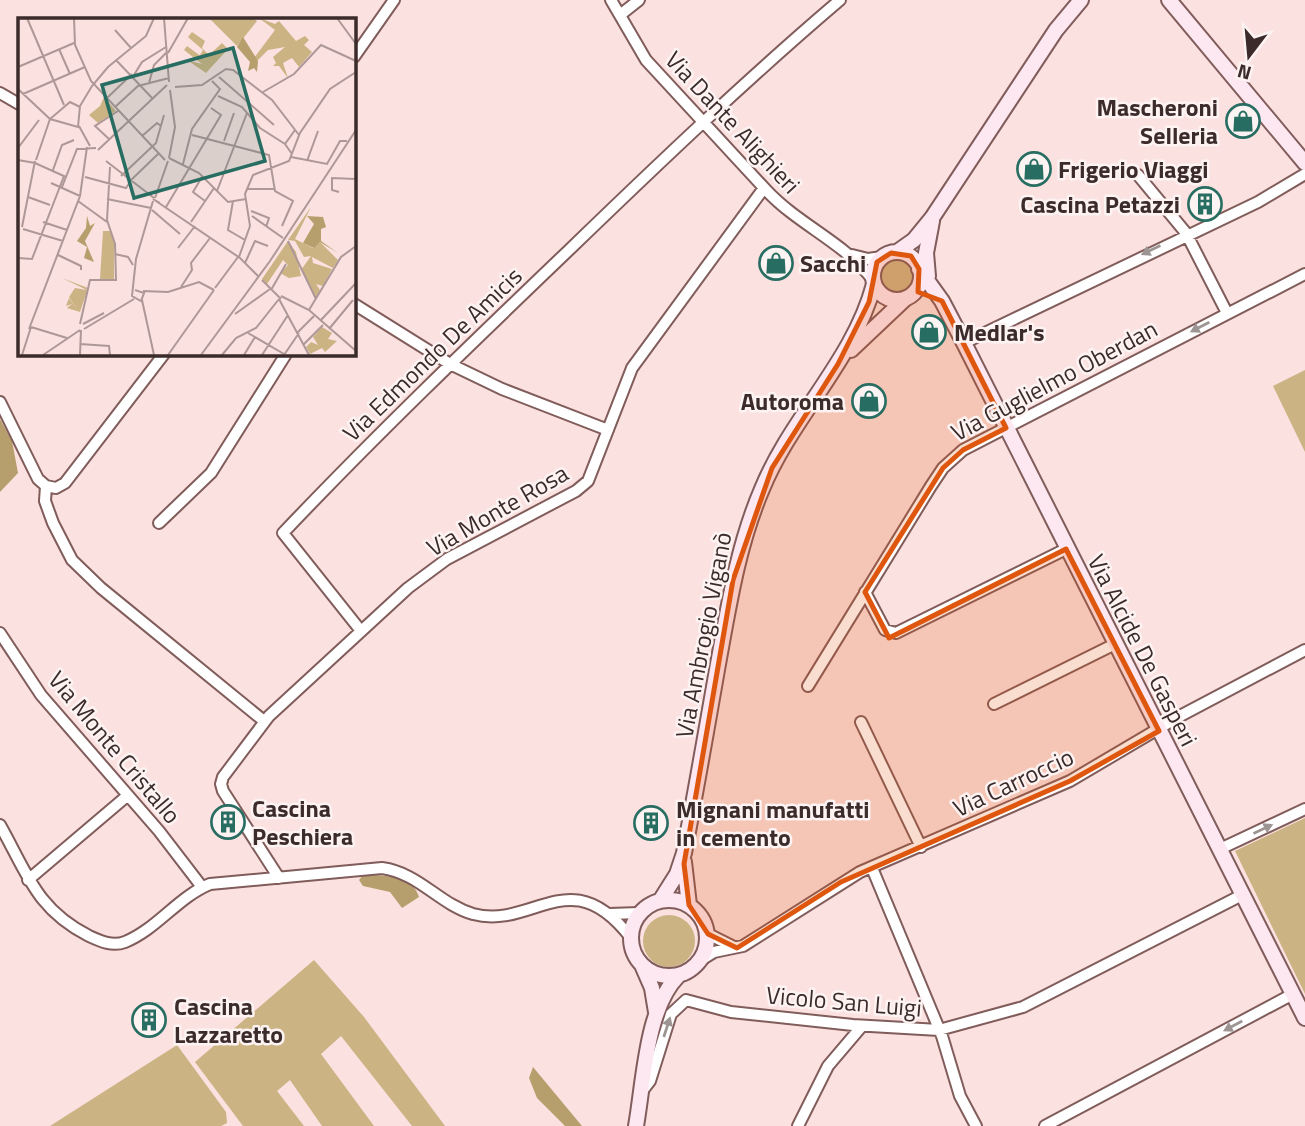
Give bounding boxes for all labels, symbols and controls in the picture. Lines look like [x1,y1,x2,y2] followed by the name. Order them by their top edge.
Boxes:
[18,18,355,355] inset map
[1214,21,1284,91] north arrow
[657,42,809,202] street label: Via Dante Alighieri
[1234,57,1255,89] text: N
[1096,89,1218,153] place label: Mascheroni Selleria
[1224,102,1262,140] shop icon: Mascheroni Selleria
[1015,150,1053,188] shop icon: Frigerio Viaggi
[1058,151,1208,187] place label: Frigerio Viaggi
[1186,185,1224,223] building icon: Cascina Petazzi
[1020,186,1180,222] place label: Cascina Petazzi
[757,244,795,282] shop icon: Sacchi
[800,245,866,281] place label: Sacchi
[1141,245,1161,256] one-way arrow
[334,258,530,450] street label: Via Edmondo De Amicis
[944,310,1164,450] street label: Via Guglielmo Oberdan
[910,313,948,351] shop icon: Medlar's
[954,314,1045,350] place label: Medlar's
[1190,321,1210,332] one-way arrow
[850,382,888,420] shop icon: Autoroma
[741,383,844,419] place label: Autoroma
[419,455,575,565] street label: Via Monte Rosa
[665,529,741,741] street label: Via Ambrogio Viganò
[1079,548,1207,752] street label: Via Alcide De Gasperi
[40,663,190,831] street label: Via Monte Cristallo
[947,738,1079,826] street label: Via Carroccio
[252,790,353,854] place label: Cascina Peschiera
[676,791,869,855] place label: Mignani manufatti in cemento
[209,803,247,841] building icon: Cascina Peschiera
[632,804,670,842] building icon: Mignani manufatti in cemento
[1253,823,1273,835] one-way arrow
[765,976,923,1026] street label: Vicolo San Luigi
[174,988,283,1052] place label: Cascina Lazzaretto
[130,1001,168,1039] building icon: Cascina Lazzaretto
[662,1016,672,1037] one-way arrow
[1223,1020,1242,1032] one-way arrow

